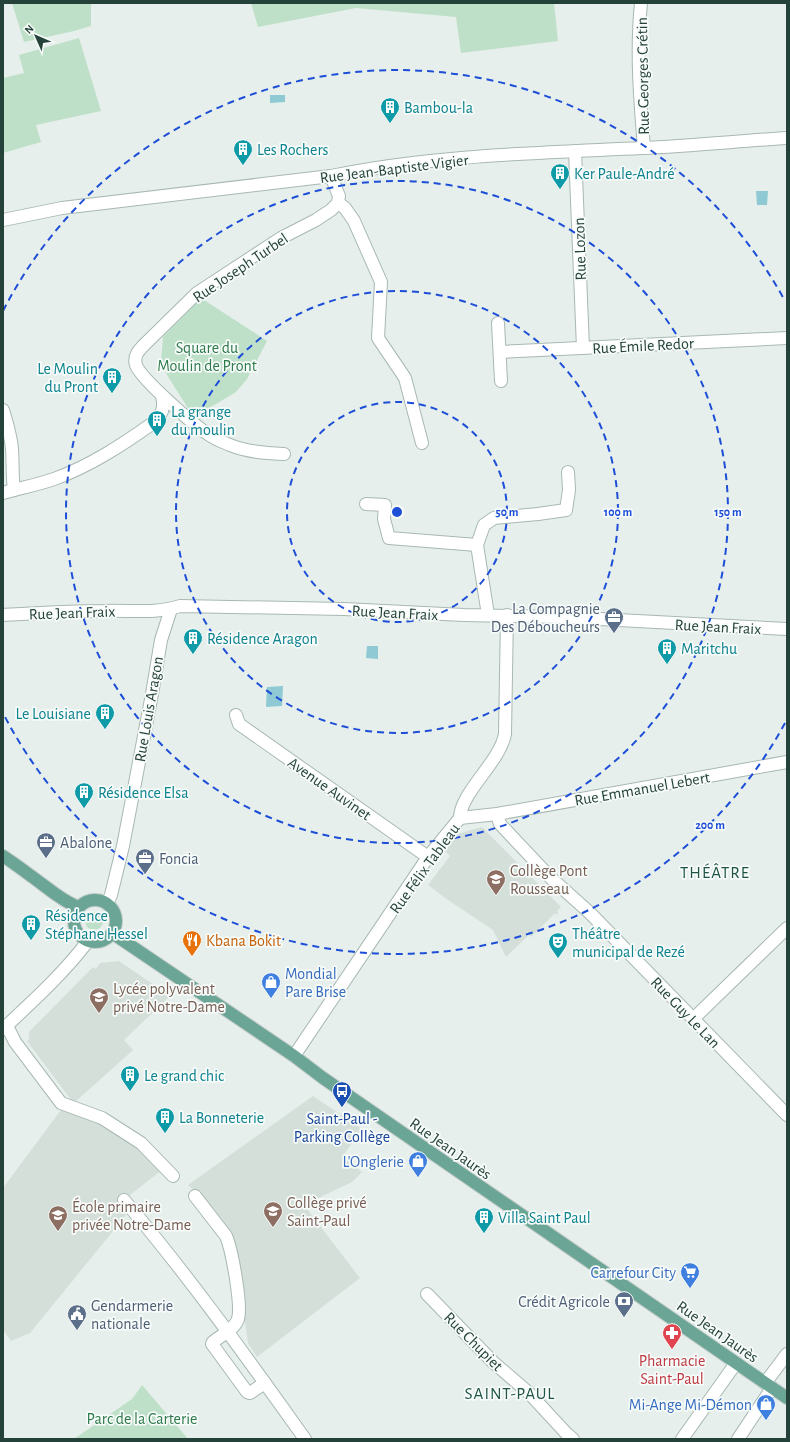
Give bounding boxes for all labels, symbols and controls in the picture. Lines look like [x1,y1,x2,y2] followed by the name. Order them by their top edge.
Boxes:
[16,16,56,56] north arrow
[634,17,652,135] street label: Rue Georges Crétin
[23,23,36,36] text: N
[379,96,401,124] building icon: Bambou-la
[404,100,473,116] place label: Bambou-la
[232,138,254,166] building icon: Les Rochers
[257,142,329,158] place label: Les Rochers
[319,152,470,186] street label: Rue Jean-Baptiste Vigier
[549,162,571,190] building icon: Ker Paule-André
[574,166,675,182] place label: Ker Paule-André
[571,217,589,281] street label: Rue Lozon
[190,230,291,306] street label: Rue Joseph Turbel
[592,333,695,357] street label: Rue Émile Redor
[157,340,257,374] park label: Square du Moulin de Pront
[37,361,98,395] place label: Le Moulin du Pront
[101,366,123,394] building icon: Le Moulin du Pront
[171,404,235,438] place label: La grange du moulin
[146,409,168,437] building icon: La grange du moulin
[390,505,404,519] centre of rings
[496,506,519,518] text: 50 m
[604,506,632,518] text: 100 m
[714,506,742,518] text: 150 m
[491,601,600,635] place label: La Compagnie Des Déboucheurs
[29,603,116,623] street label: Rue Jean Fraix
[351,603,439,623] street label: Rue Jean Fraix
[603,606,625,634] office icon: La Compagnie Des Déboucheurs
[674,617,762,637] street label: Rue Jean Fraix
[182,627,204,655] building icon: Résidence Aragon
[207,631,318,647] place label: Résidence Aragon
[656,637,678,665] building icon: Maritchu
[681,641,737,657] place label: Maritchu
[132,655,166,763] street label: Rue Louis Aragon
[94,702,116,730] building icon: Le Louisiane
[16,706,91,722] place label: Le Louisiane
[285,754,374,823] street label: Avenue Auvinet
[573,769,711,809] street label: Rue Emmanuel Lebert
[73,781,95,809] building icon: Résidence Elsa
[98,785,189,801] place label: Résidence Elsa
[695,819,725,831] text: 200 m
[387,821,463,917] street label: Rue Félix Tableau
[35,831,57,859] office icon: Abalone
[60,835,112,851] place label: Abalone
[134,847,156,875] office icon: Foncia
[159,851,199,867] place label: Foncia
[510,863,588,897] place label: Collège Pont Rousseau
[680,863,750,881] district label: THÉÂTRE
[485,868,507,896] school or university icon: Collège Pont Rousseau
[45,908,148,942] place label: Résidence Stéphane Hessel
[20,913,42,941] building icon: Résidence Stéphane Hessel
[572,926,685,960] place label: Théâtre municipal de Rezé
[181,929,203,957] restaurant icon: Kbana Bokit
[547,931,569,959] theatre icon: Théâtre municipal de Rezé
[206,933,281,949] place label: Kbana Bokit
[285,966,346,1000] place label: Mondial Pare Brise
[260,971,282,999] shop icon: Mondial Pare Brise
[647,974,723,1052] street label: Rue Guy Le Lan
[113,981,225,1015] place label: Lycée polyvalent privé Notre-Dame
[88,986,110,1014] school or university icon: Lycée polyvalent privé Notre-Dame
[119,1064,141,1092] building icon: Le grand chic
[144,1068,224,1084] place label: Le grand chic
[331,1080,353,1108] bus stop icon: Saint-Paul - Parking Collège
[154,1106,176,1134] building icon: La Bonneterie
[179,1110,264,1126] place label: La Bonneterie
[294,1111,390,1145] place label: Saint-Paul - Parking Collège
[407,1115,494,1183] street label: Rue Jean Jaurès
[407,1150,429,1178] shop icon: L'Onglerie
[343,1154,404,1170] place label: L'Onglerie
[287,1195,367,1229] place label: Collège privé Saint-Paul
[72,1197,191,1233] place label: École primaire privée Notre-Dame
[262,1200,284,1228] school or university icon: Collège privé Saint-Paul
[47,1204,69,1232] school or university icon: École primaire privée Notre-Dame
[473,1206,495,1234] building icon: Villa Saint Paul
[498,1210,591,1226] place label: Villa Saint Paul
[679,1261,701,1289] supermarket icon: Carrefour City
[590,1265,676,1282] place label: Carrefour City
[613,1290,635,1318] bank icon: Crédit Agricole
[518,1294,610,1310] place label: Crédit Agricole
[91,1298,173,1332] place label: Gendarmerie nationale
[674,1298,761,1366] street label: Rue Jean Jaurès
[66,1303,88,1331] public building icon: Gendarmerie nationale
[441,1309,506,1374] street label: Rue Chupiet
[661,1322,683,1350] pharmacy icon: Pharmacie Saint-Paul
[639,1353,705,1387] place label: Pharmacie Saint-Paul
[465,1385,555,1402] district label: SAINT-PAUL
[755,1393,777,1421] shop icon: Mi-Ange Mi-Démon
[629,1397,752,1413] place label: Mi-Ange Mi-Démon
[87,1411,197,1427] park label: Parc de la Carterie

